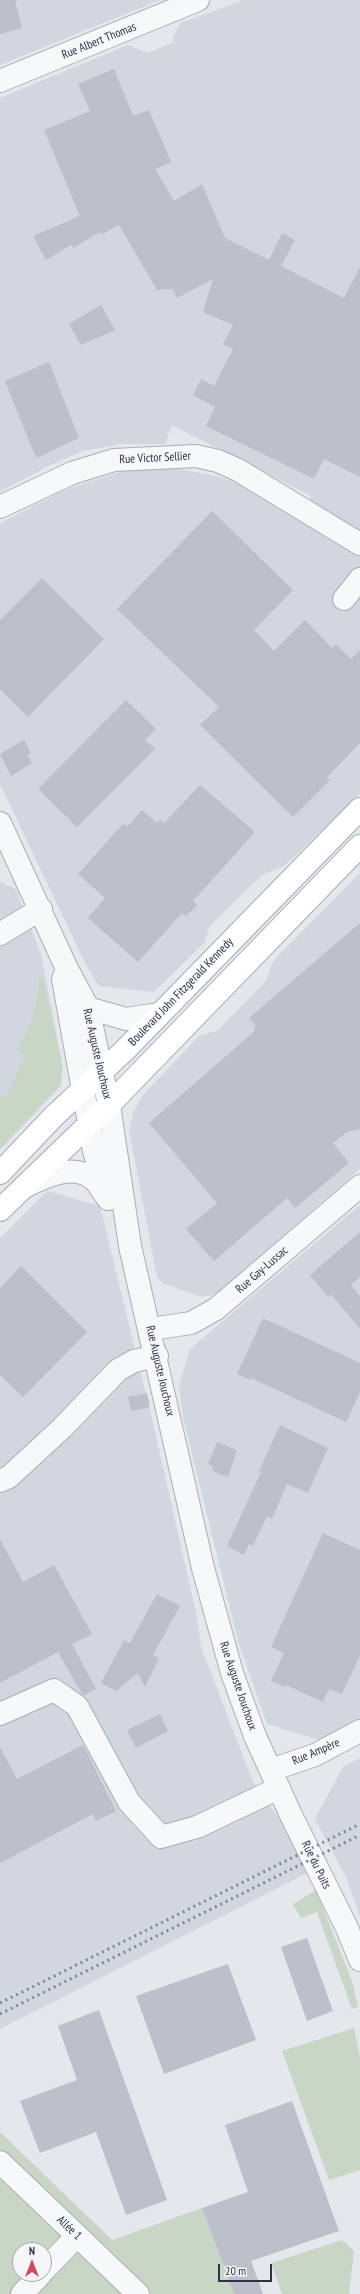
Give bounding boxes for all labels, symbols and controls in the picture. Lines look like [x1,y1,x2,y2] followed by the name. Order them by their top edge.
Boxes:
[60,20,138,62] street label: Rue Albert Thomas
[119,449,191,467] street label: Rue Victor Sellier
[126,935,236,1049] street label: Boulevard John Fitzgerald Kennedy
[80,1007,114,1101] street label: Rue Auguste Jouchoux
[233,1243,291,1297] street label: Rue Gay-Lussac
[143,1324,177,1418] street label: Rue Auguste Jouchoux
[216,1640,260,1732] street label: Rue Auguste Jouchoux
[290,1736,342,1768] street label: Rue Ampère
[298,1839,334,1891] street label: Rue du Puits
[54,2213,84,2243] street label: Allée 1
[12,2242,52,2282] north arrow
[29,2244,35,2258] text: N
[220,2256,274,2282] scale bar
[225,2263,246,2278] text: 20 m

